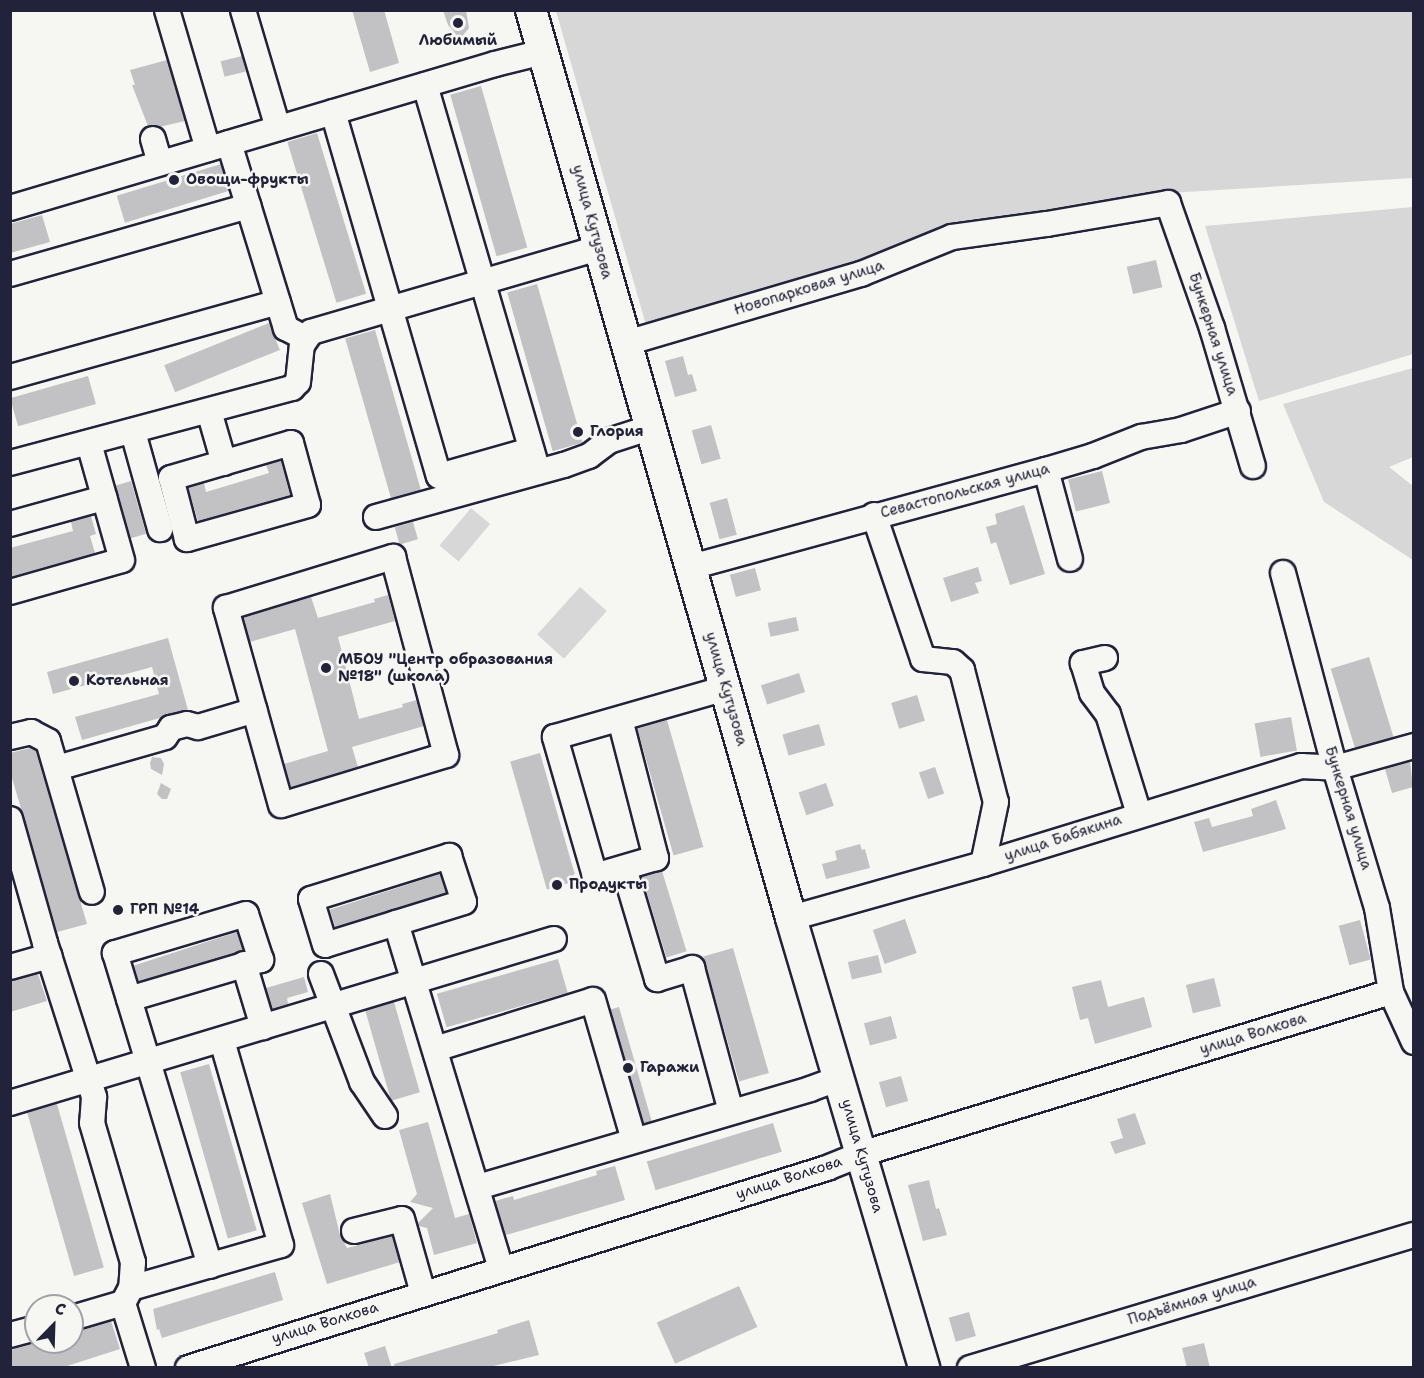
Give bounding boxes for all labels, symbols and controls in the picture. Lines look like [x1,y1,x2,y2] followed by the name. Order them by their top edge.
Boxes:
[451,16,465,30] marker: Любимый
[419,32,497,50] place label: Любимый
[568,163,616,281] street label: улица Кутузова
[186,171,309,189] place label: Овощи-фрукты
[167,173,181,187] marker: Овощи-фрукты
[732,257,886,319] street label: Новопарковая улица
[1185,270,1241,398] street label: Бункерная улица
[590,423,644,441] place label: Глория
[571,425,585,439] marker: Глория
[878,460,1052,522] street label: Севастопольская улица
[701,630,751,748] street label: улица Кутузова
[338,650,553,685] place label: МБОУ "Центр образования №18" (школа)
[319,661,333,675] marker: МБОУ "Центр образования №18" (школа)
[86,672,169,690] place label: Котельная
[67,674,81,688] marker: Котельная
[1321,744,1375,872] street label: Бункерная улица
[1002,811,1124,865] street label: улица Бабякина
[569,876,647,894] place label: Продукты
[550,878,564,892] marker: Продукты
[130,901,199,919] place label: ГРП №14
[111,903,125,917] marker: ГРП №14
[1198,1009,1308,1059] street label: улица Волкова
[640,1059,699,1077] place label: Гаражи
[621,1061,635,1075] marker: Гаражи
[837,1097,887,1215] street label: улица Кутузова
[734,1152,844,1204] street label: улица Волкова
[1126,1273,1258,1329] street label: Подъёмная улица
[24,1294,84,1354] north arrow
[52,1297,69,1320] text: С
[270,1298,380,1348] street label: улица Волкова

